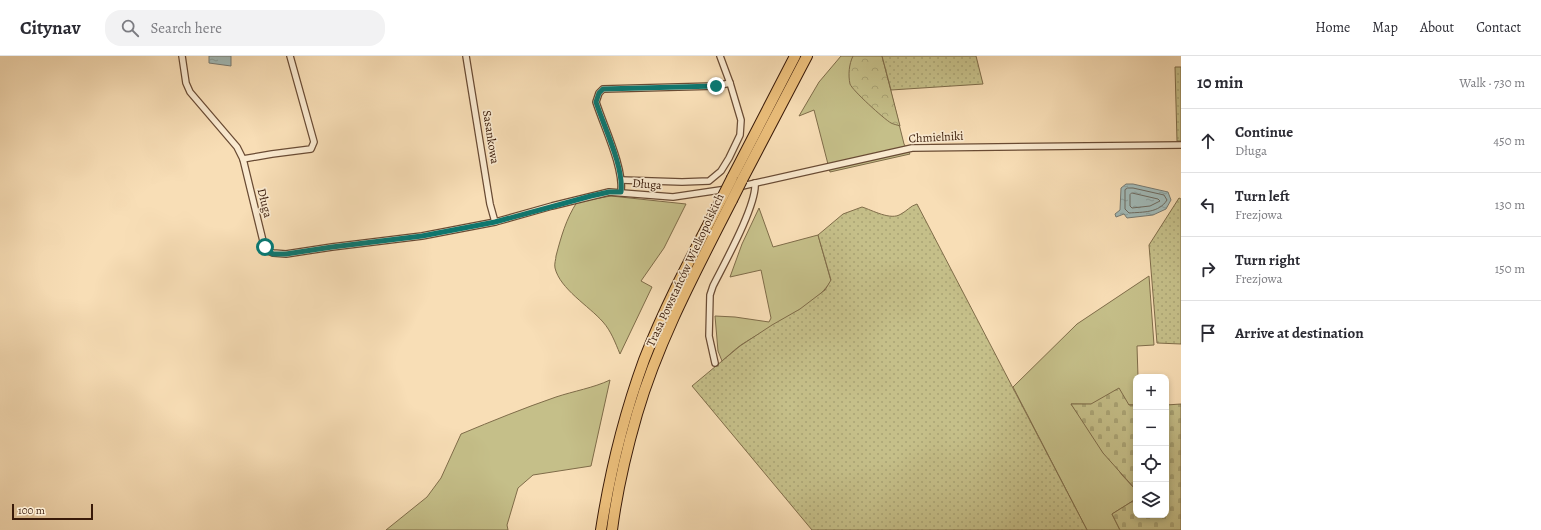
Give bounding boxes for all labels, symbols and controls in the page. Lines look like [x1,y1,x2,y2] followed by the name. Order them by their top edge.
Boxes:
[105,10,385,46] search box
[20,15,81,41] text: Citynav
[119,17,141,39] icon: search
[151,18,222,38] text: Search here
[1315,18,1350,37] text: Home
[1372,18,1398,37] text: Map
[1420,18,1454,37] text: About
[1476,18,1521,37] text: Contact
[1197,71,1243,94] text: 10 min
[1459,74,1525,91] text: Walk · 730 m
[707,77,725,95] route end
[479,109,503,165] street label: Sasankowa
[1235,122,1293,142] text: Continue
[908,128,964,146] street label: Chmielniki
[1197,130,1219,152] icon: ahead
[1493,132,1525,149] text: 450 m
[1235,142,1267,159] text: Długa
[632,175,663,193] street label: Długa
[1235,186,1290,206] text: Turn left
[254,187,276,220] street label: Długa
[642,190,728,349] street label: Trasa Powstańców Wielkopolskich
[1197,194,1219,216] icon: left
[1495,196,1525,213] text: 130 m
[1235,206,1283,223] text: Frezjowa
[256,238,274,256] route start
[1235,250,1300,270] text: Turn right
[1197,258,1219,280] icon: right
[1495,260,1525,277] text: 150 m
[1235,270,1283,287] text: Frezjowa
[1197,322,1219,344] icon: arrive
[1235,323,1364,343] text: Arrive at destination
[1133,374,1169,518] map controls
[1133,374,1169,410] button: +
[1133,410,1169,446] button: −
[1133,446,1169,482] button: locate
[1133,482,1169,518] button: layers
[12,502,93,521] scale bar
[18,503,45,518] text: 100 m

